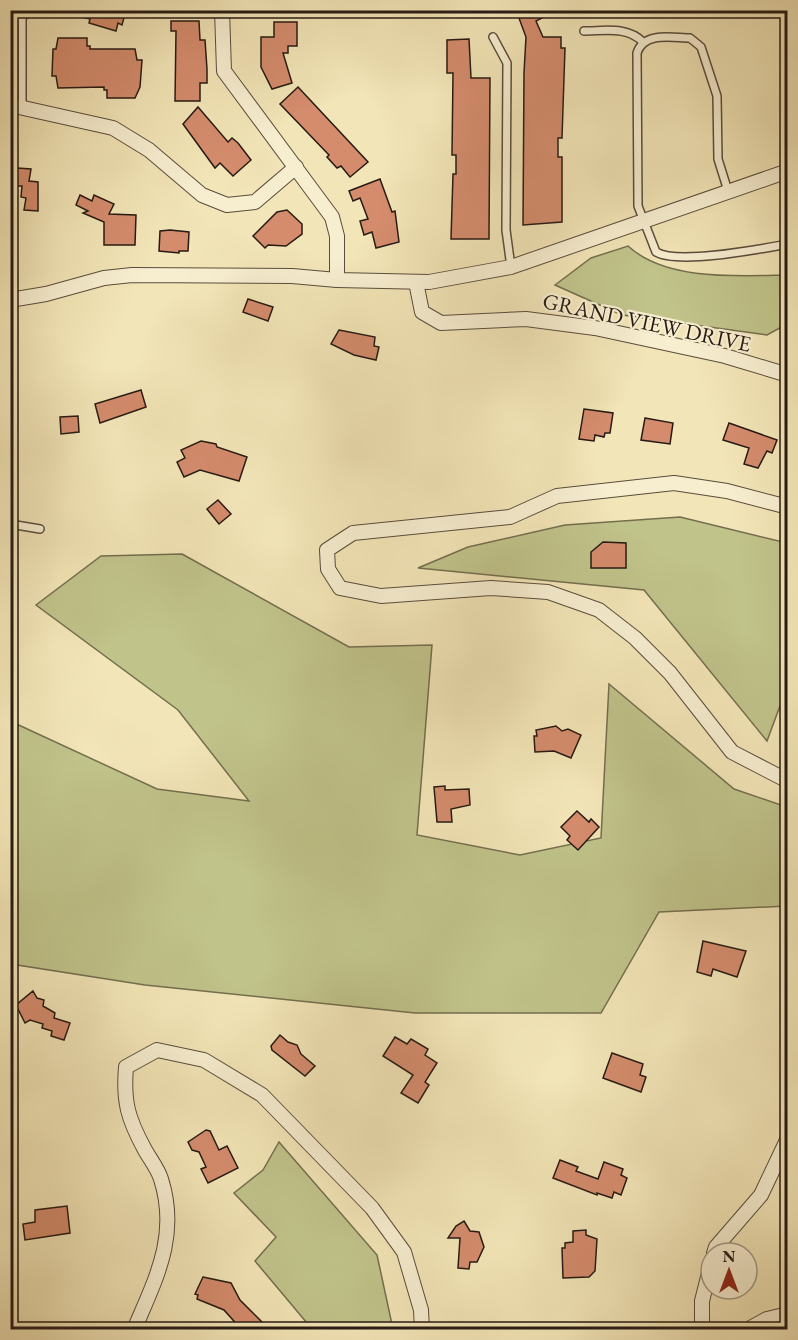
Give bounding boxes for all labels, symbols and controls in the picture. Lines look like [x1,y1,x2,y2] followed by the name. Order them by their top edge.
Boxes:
[540,286,754,359] street label: GRAND VIEW DRIVE
[699,1241,759,1301] north arrow
[723,1246,736,1267] text: N

